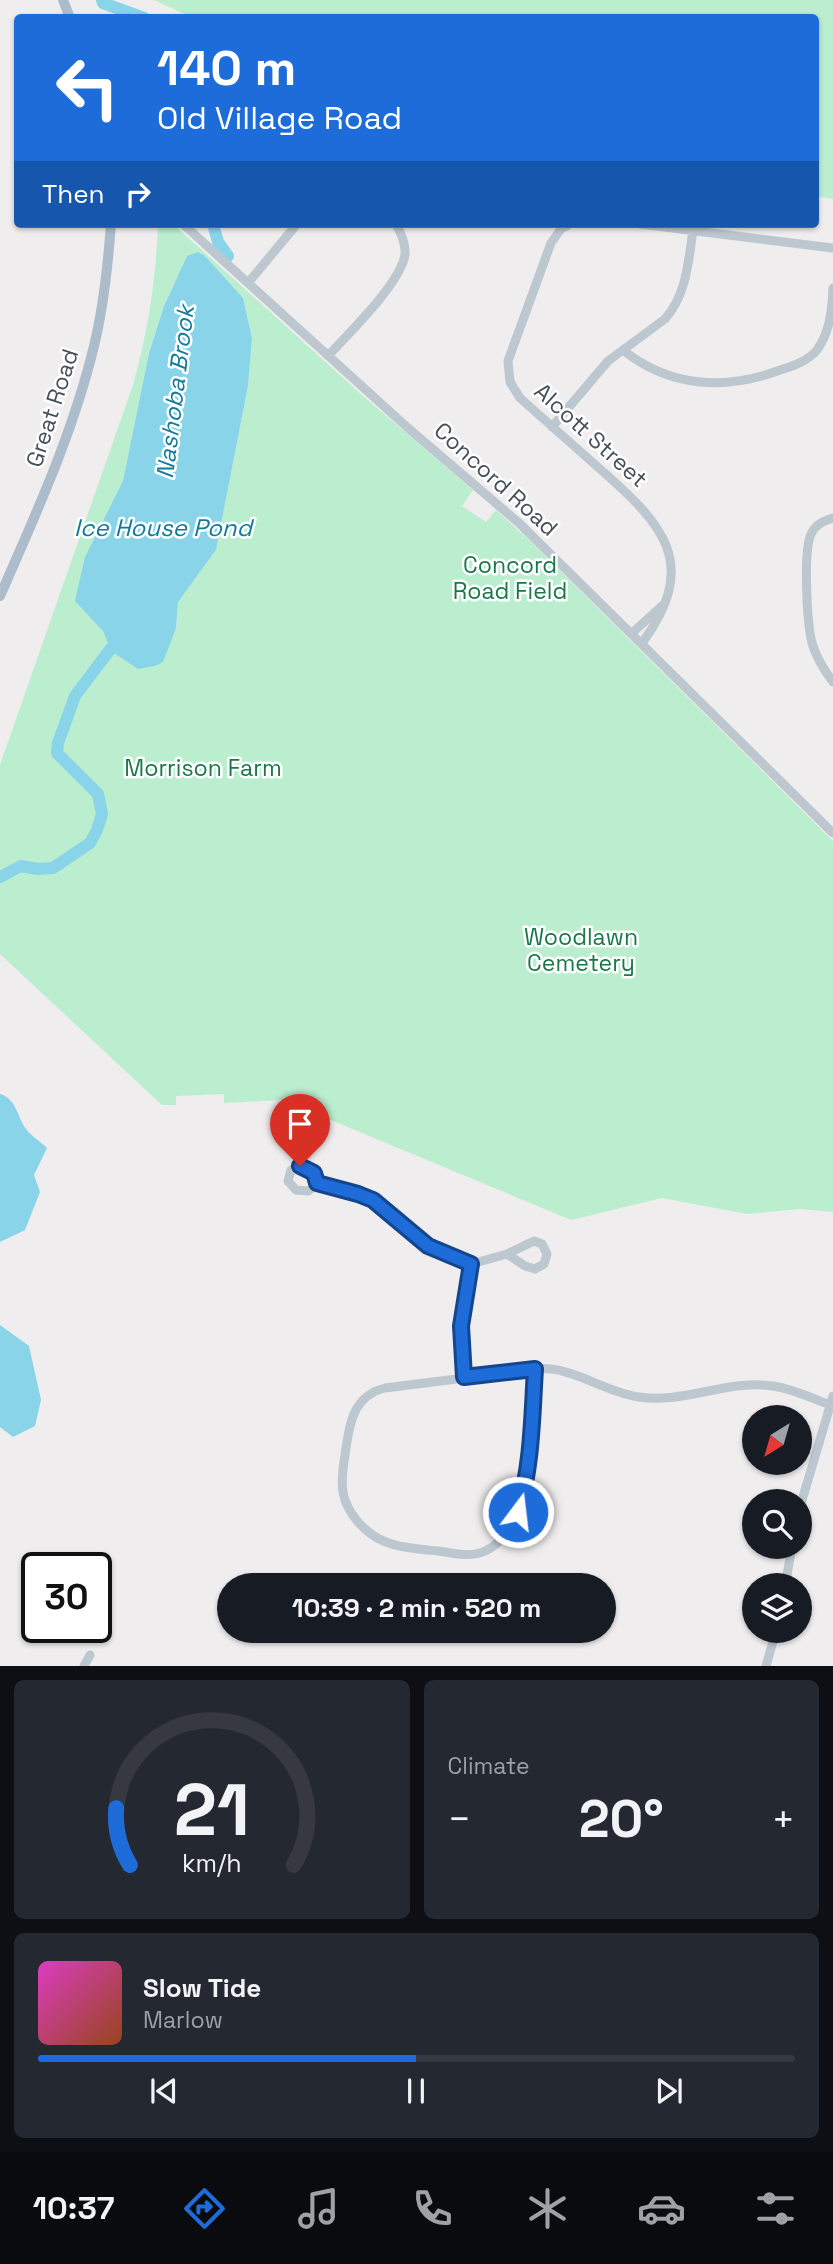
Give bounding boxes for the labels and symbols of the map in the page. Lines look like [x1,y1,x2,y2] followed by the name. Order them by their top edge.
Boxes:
[149,301,201,480] water label: Nashoba Brook
[19,345,85,471] street label: Great Road
[528,376,654,494] street label: Alcott Street
[428,415,564,543] street label: Concord Road
[74,512,254,543] water label: Ice House Pond
[453,550,567,606] park label: Concord Road Field
[124,753,282,783] park label: Morrison Farm
[524,922,638,978] park label: Woodlawn Cemetery
[270,1094,330,1166] pin
[742,1405,812,1475] north arrow
[481,1475,555,1549] position arrow
[21,1552,112,1643] speed limit sign: 30

